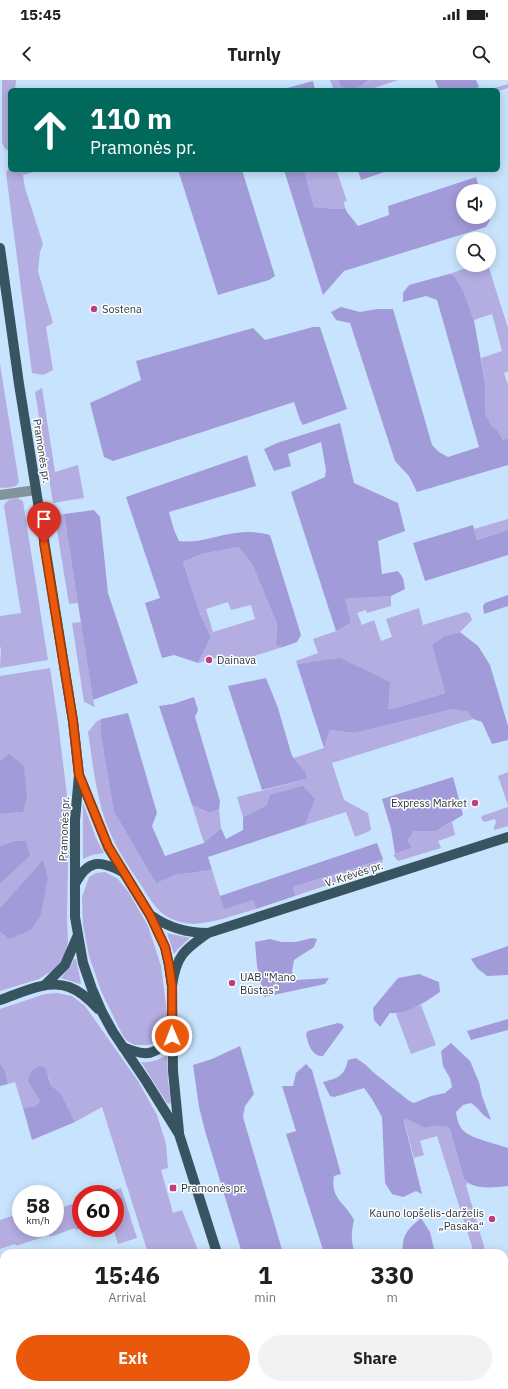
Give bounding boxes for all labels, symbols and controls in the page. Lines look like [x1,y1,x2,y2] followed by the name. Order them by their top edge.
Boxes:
[20,5,61,24] text: 15:45
[16,43,38,65] icon: back
[227,43,281,66] text: Turnly
[470,43,492,65] icon: search
[90,100,172,137] text: 110 m
[24,104,76,156] icon: ahead
[90,136,196,159] text: Pramonės pr.
[456,184,496,272] map controls
[456,184,496,224] button: sound
[456,232,496,272] button: search
[102,302,142,316] place label: Sostena
[89,304,99,314] marker: Sostena
[30,418,54,484] street label: Pramonės pr.
[27,502,61,543] pin
[33,508,55,530] icon: arrive
[217,653,256,667] place label: Dainava
[204,655,214,665] marker: Dainava
[56,796,72,862] street label: Pramonės pr.
[391,796,467,810] place label: Express Market
[470,798,480,808] marker: Express Market
[323,858,385,890] street label: V. Krėvės pr.
[240,970,296,997] place label: UAB "Mano Būstas"
[227,978,237,988] marker: UAB "Mano Būstas"
[151,1015,193,1057] position arrow
[181,1181,246,1195] place label: Pramonės pr.
[168,1183,178,1193] marker: Pramonės pr.
[72,1185,124,1237] speed limit sign: 60
[26,1192,50,1219] text: 58
[369,1206,484,1233] place label: Kauno lopšelis-darželis „Pasaka“
[26,1214,50,1227] text: km/h
[487,1214,497,1224] marker: Kauno lopšelis-darželis „Pasaka“
[94,1259,160,1291] text: 15:46
[258,1259,272,1291] text: 1
[370,1259,414,1291] text: 330
[108,1289,146,1306] text: Arrival
[254,1289,276,1306] text: min
[386,1289,398,1306] text: m
[16,1335,250,1381] button: Exit
[258,1335,492,1381] button: Share

